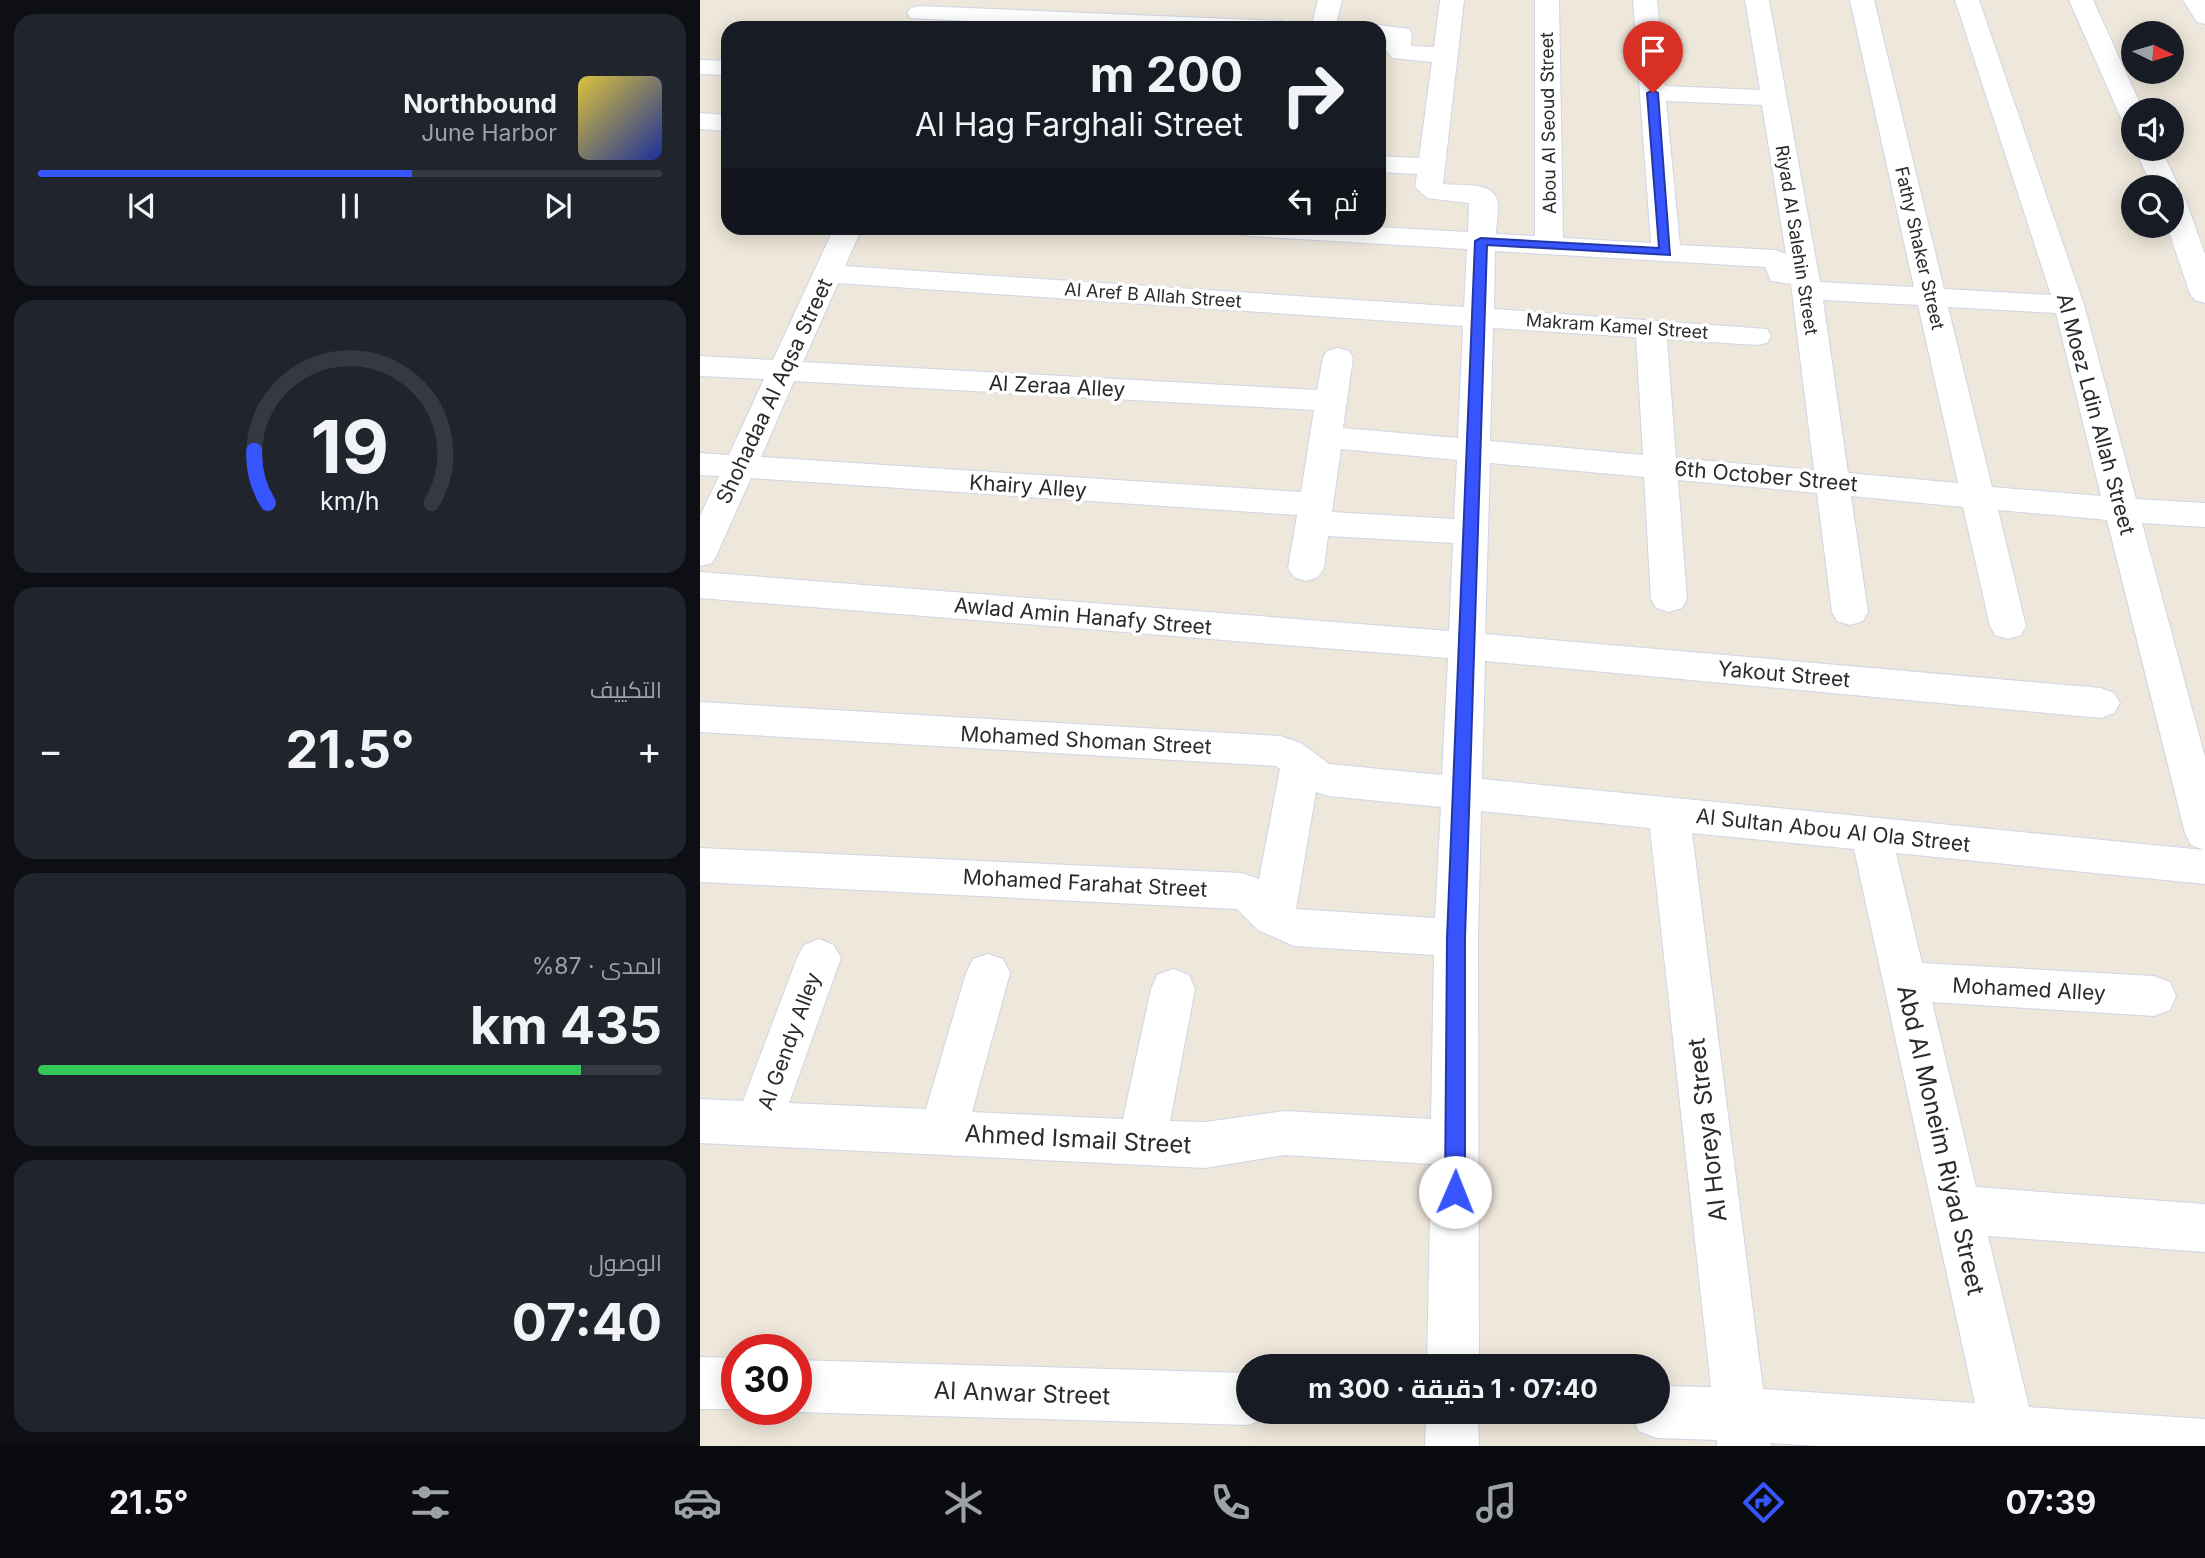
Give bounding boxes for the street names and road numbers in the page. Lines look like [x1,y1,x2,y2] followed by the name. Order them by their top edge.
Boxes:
[1536,32,1560,214] street label: Abou Al Seoud Street
[1772,144,1822,337] street label: Riyad Al Salehin Street
[1891,164,1949,332] street label: Fathy Shaker Street
[711,274,837,508] street label: Shohadaa Al Aqsa Street
[1064,278,1242,312] street label: Al Aref B Allah Street
[2052,291,2140,537] street label: Al Moez Ldin Allah Street
[1525,309,1709,343] street label: Makram Kamel Street
[988,370,1126,402] street label: Al Zeraa Alley
[1673,456,1859,496] street label: 6th October Street
[968,469,1088,503] street label: Khairy Alley
[953,592,1213,640] street label: Awlad Amin Hanafy Street
[1717,656,1851,692] street label: Yakout Street
[960,721,1212,759] street label: Mohamed Shoman Street
[1695,803,1972,857] street label: Al Sultan Abou Al Ola Street
[962,864,1208,902] street label: Mohamed Farahat Street
[752,969,826,1113] street label: Al Gendy Alley
[1952,973,2106,1006] street label: Mohamed Alley
[1891,982,1991,1298] street label: Abd Al Moneim Riyad Street
[1681,1036,1733,1223] street label: Al Horeya Street
[964,1119,1192,1159] street label: Ahmed Ismail Street
[933,1375,1111,1411] street label: Al Anwar Street

